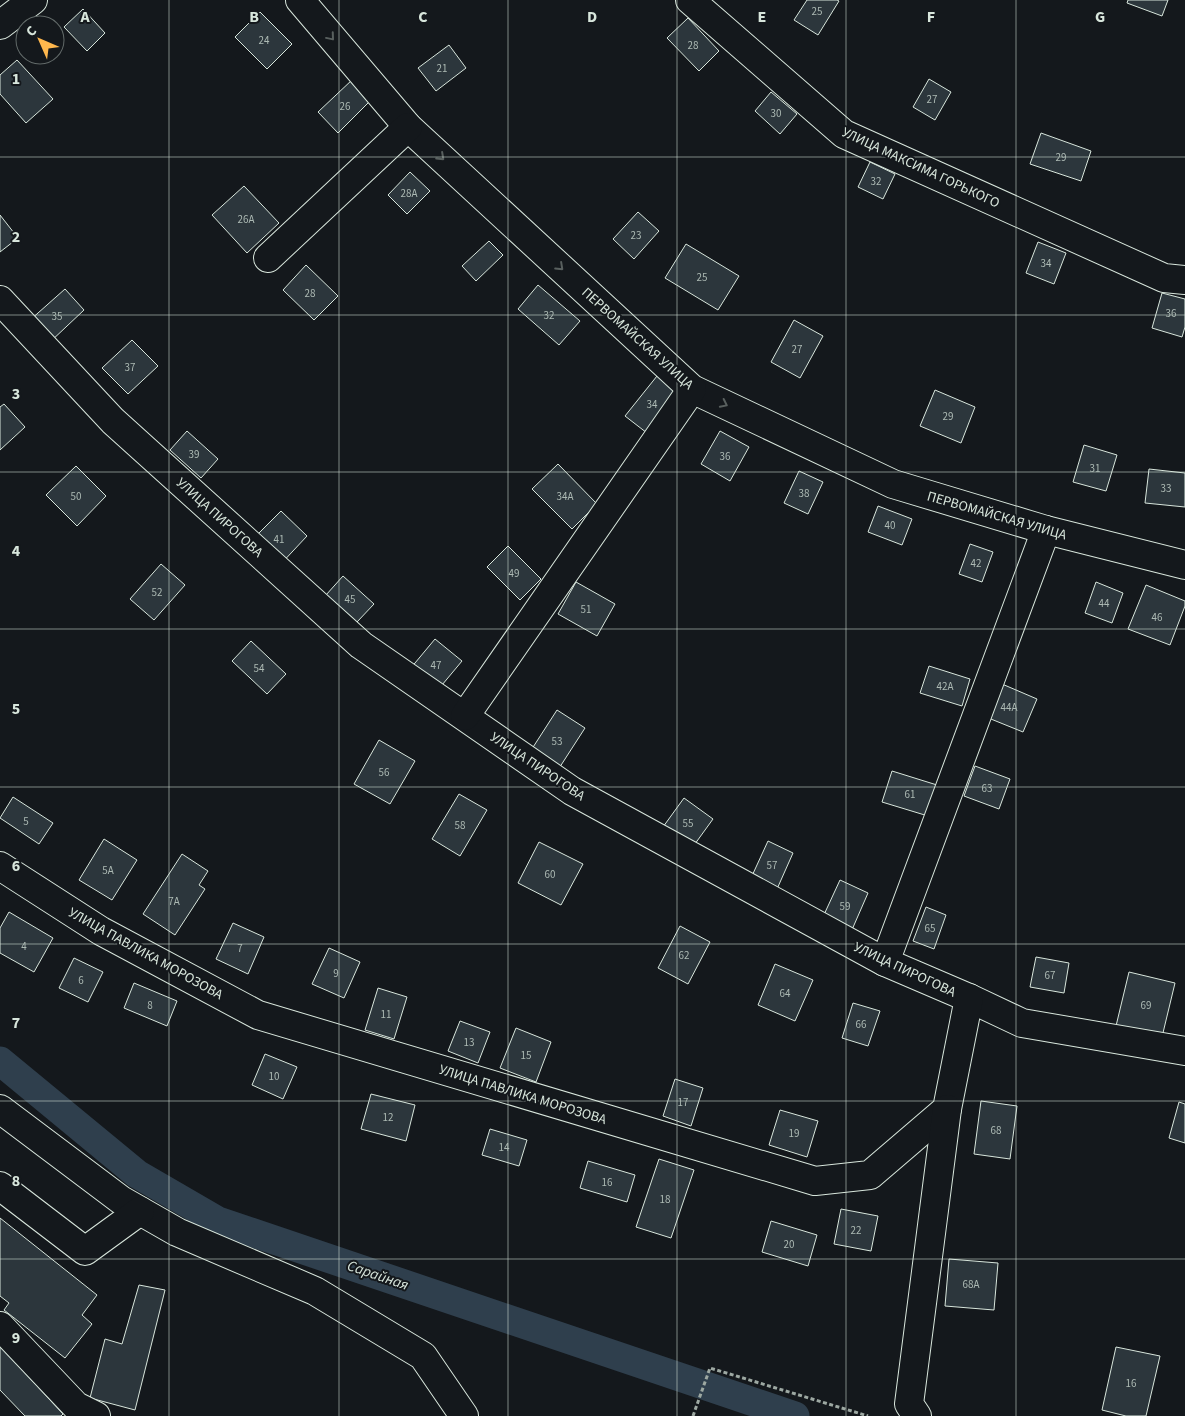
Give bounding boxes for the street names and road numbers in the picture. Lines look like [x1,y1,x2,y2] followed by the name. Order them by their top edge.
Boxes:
[838,122,1003,213] street label: УЛИЦА МАКСИМА ГОРЬКОГО
[577,283,698,395] street label: ПЕРВОМАЙСКАЯ УЛИЦА
[171,473,267,563] street label: УЛИЦА ПИРОГОВА
[925,486,1069,546] street label: ПЕРВОМАЙСКАЯ УЛИЦА
[486,728,589,806] street label: УЛИЦА ПИРОГОВА
[64,903,227,1005] street label: УЛИЦА ПАВЛИКА МОРОЗОВА
[850,937,959,1003] street label: УЛИЦА ПИРОГОВА
[436,1060,609,1130] street label: УЛИЦА ПАВЛИКА МОРОЗОВА

